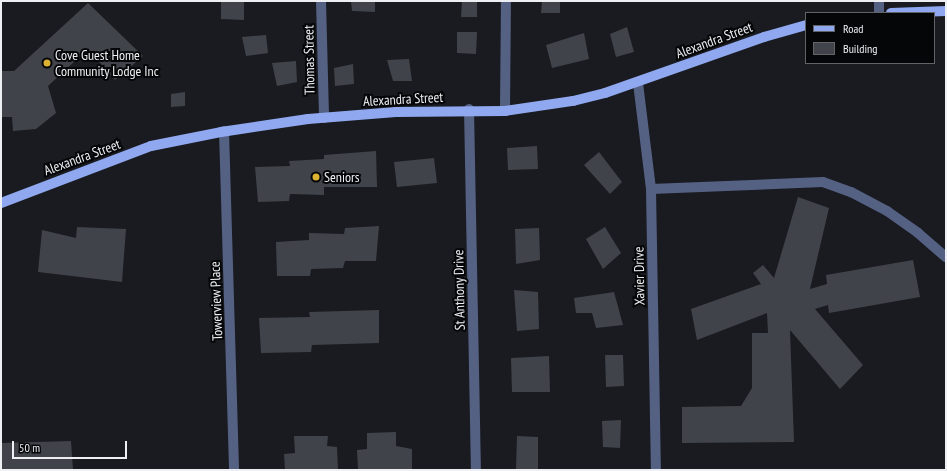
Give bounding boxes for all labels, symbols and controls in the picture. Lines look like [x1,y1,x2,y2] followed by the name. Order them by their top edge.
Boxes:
[805,12,935,64] legend
[673,18,755,62] street label: Alexandra Street
[843,21,863,36] text: Road
[300,25,318,95] street label: Thomas Street
[843,41,878,56] text: Building
[55,47,159,80] place label: Cove Guest Home Community Lodge Inc
[42,58,52,68] marker: Cove Guest Home Community Lodge Inc
[362,89,444,109] street label: Alexandra Street
[41,135,123,179] street label: Alexandra Street
[324,169,360,185] place label: Seniors
[311,172,321,182] marker: Seniors
[630,246,648,306] street label: Xavier Drive
[450,249,468,331] street label: St Anthony Drive
[206,261,226,341] street label: Towerview Place
[14,433,129,459] scale bar
[19,440,40,455] text: 50 m

